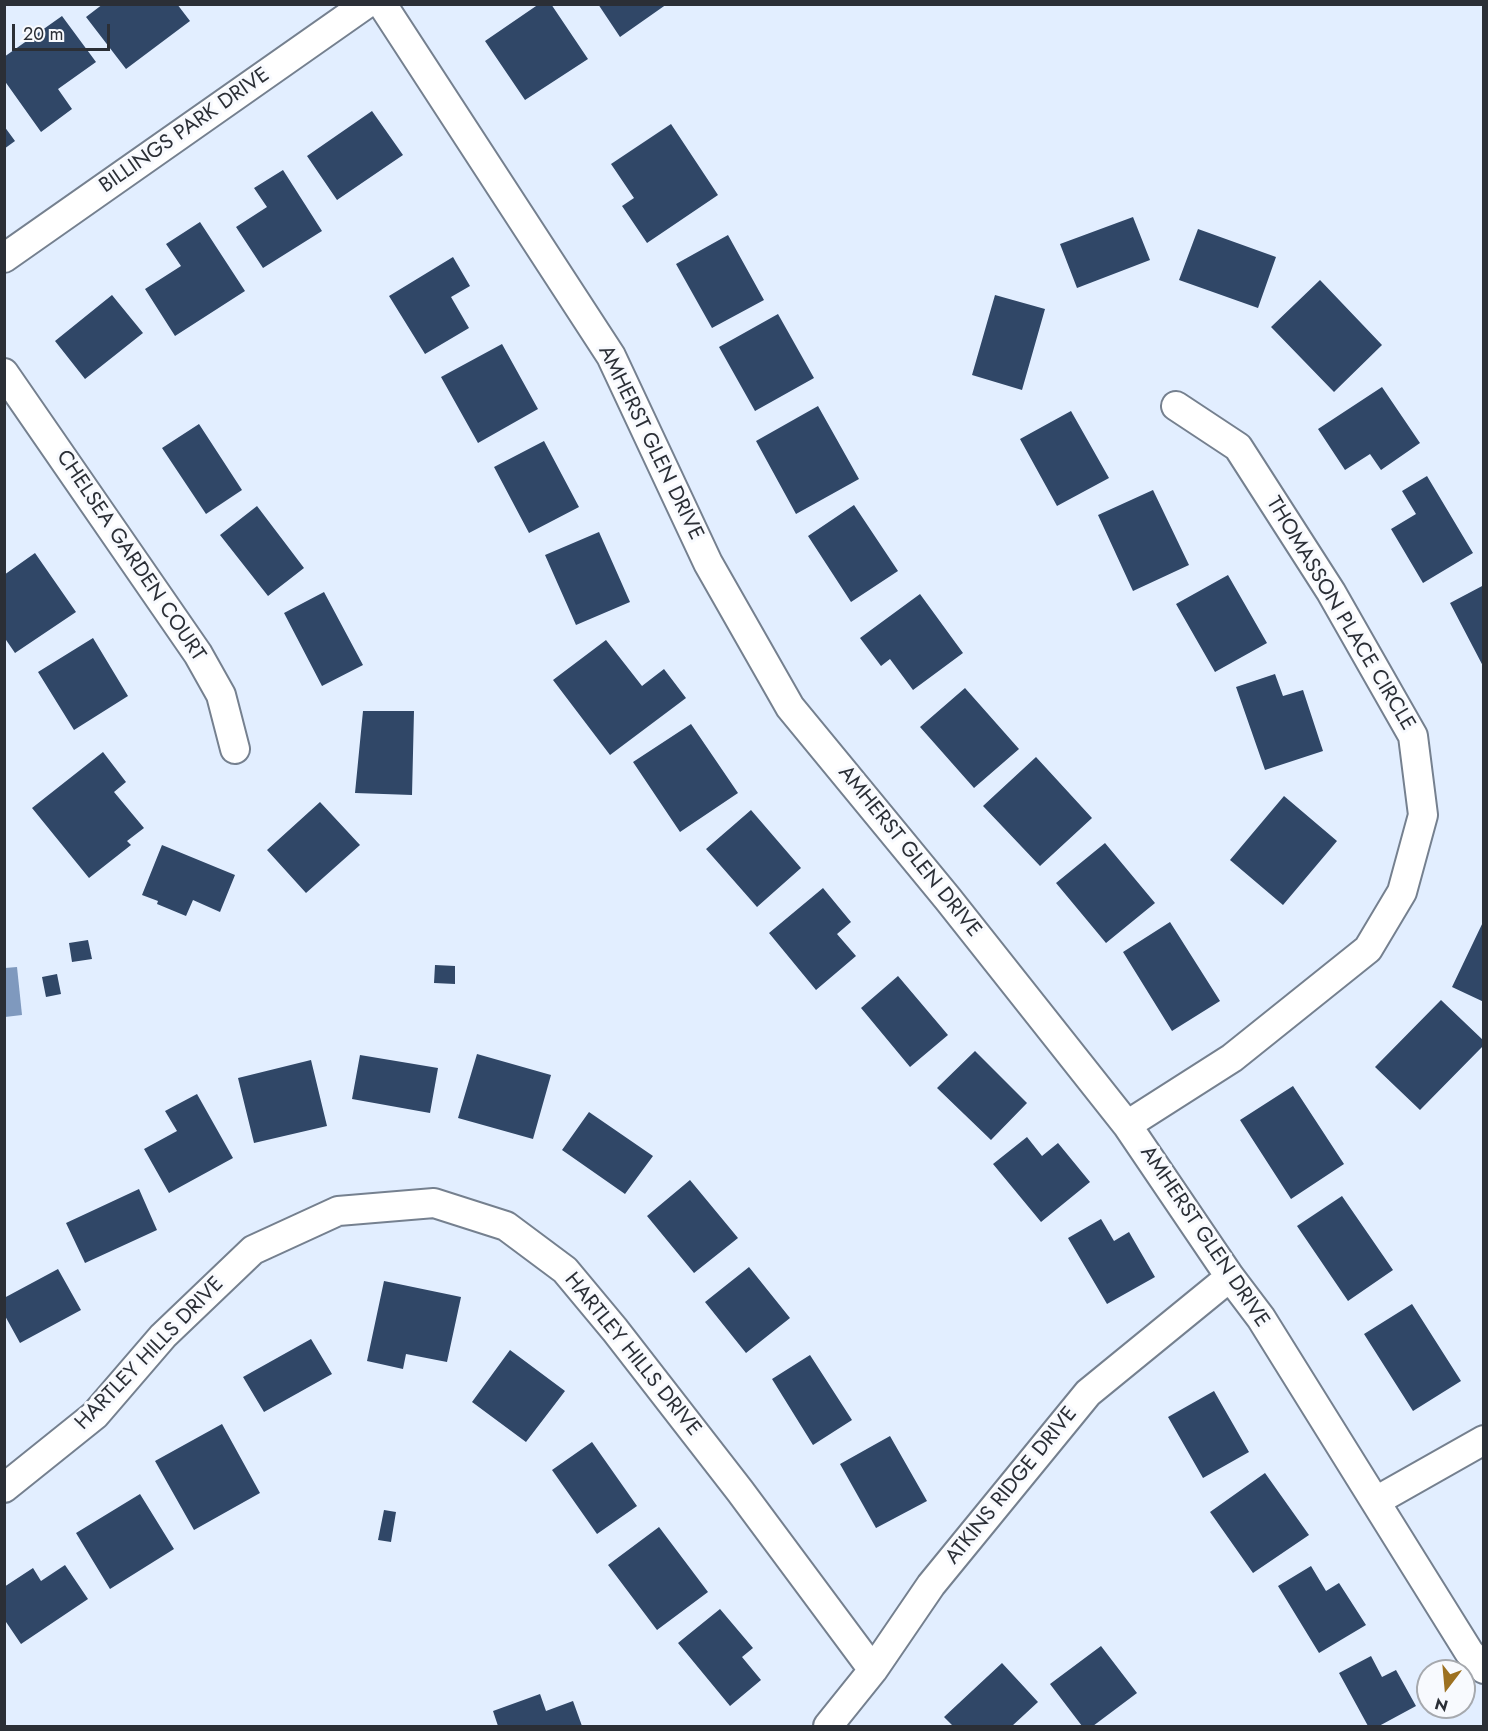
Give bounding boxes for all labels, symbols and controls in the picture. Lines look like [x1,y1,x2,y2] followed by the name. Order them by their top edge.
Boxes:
[15,12,112,50] scale bar
[23,21,63,47] text: 20 m
[95,63,275,199] street label: BILLINGS PARK DRIVE
[592,342,708,544] street label: AMHERST GLEN DRIVE
[50,446,210,666] street label: CHELSEA GARDEN COURT
[1260,493,1420,735] street label: THOMASSON PLACE CIRCLE
[832,761,986,943] street label: AMHERST GLEN DRIVE
[1134,1142,1274,1332] street label: AMHERST GLEN DRIVE
[558,1268,706,1442] street label: HARTLEY HILLS DRIVE
[70,1272,230,1436] street label: HARTLEY HILLS DRIVE
[941,1402,1083,1570] street label: ATKINS RIDGE DRIVE
[1416,1659,1476,1719] north arrow
[1432,1692,1451,1718] text: N

